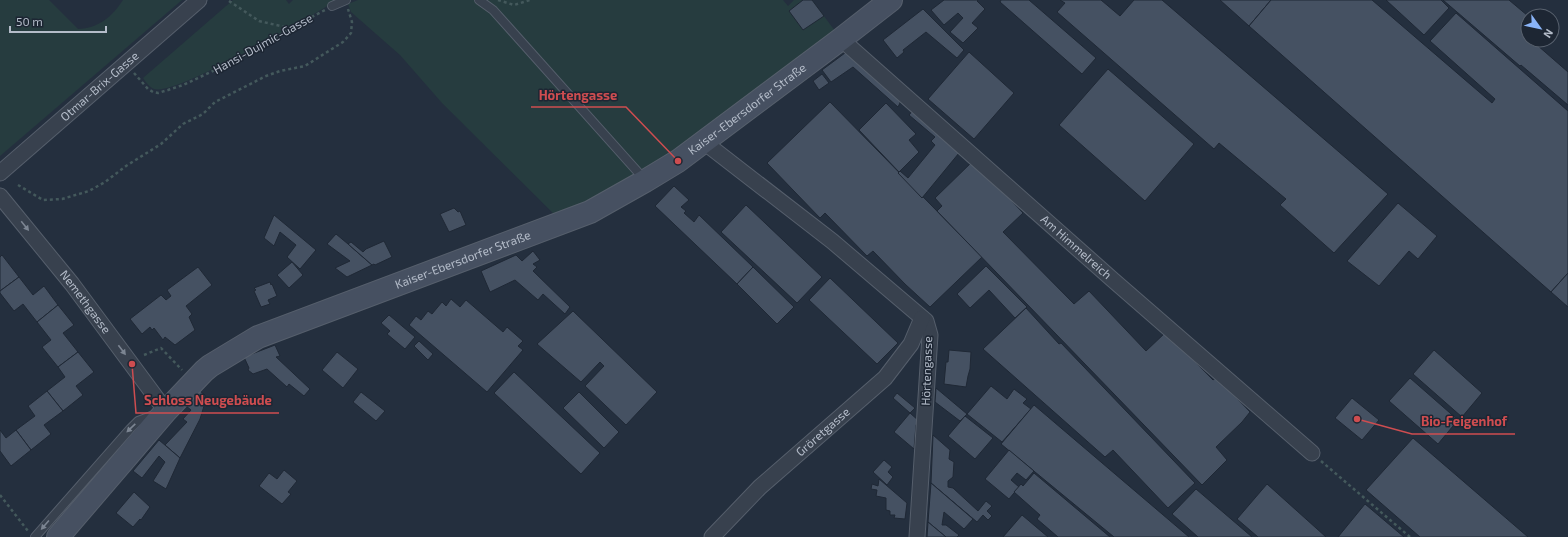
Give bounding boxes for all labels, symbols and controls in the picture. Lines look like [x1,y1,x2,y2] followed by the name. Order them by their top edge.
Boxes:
[10,8,106,34] scale bar
[1520,8,1560,48] north arrow
[211,10,315,77] street label: Hansi-Dujmic-Gasse
[16,14,43,28] text: 50 m
[1541,27,1556,41] text: N
[57,48,141,123] street label: Otmar-Brix-Gasse
[685,60,808,157] street label: Kaiser-Ebersdorfer Straße
[531,82,626,107] callout: Hörtengasse
[539,87,617,103] text: Hörtengasse
[1038,212,1115,281] street label: Am Himmelreich
[20,221,29,231] one-way arrow
[393,227,532,291] street label: Kaiser-Ebersdorfer Straße
[58,267,114,336] street label: Nemethgasse
[918,336,934,406] street label: Hörtengasse
[118,345,126,356] one-way arrow
[136,388,279,413] callout: Schloss Neugebäude
[144,392,272,408] text: Schloss Neugebäude
[793,404,852,458] street label: Gröretgasse
[1412,409,1515,434] callout: Bio-Feigenhof
[1421,413,1508,429] text: Bio-Feigenhof
[126,423,136,433] one-way arrow
[41,520,50,531] one-way arrow

